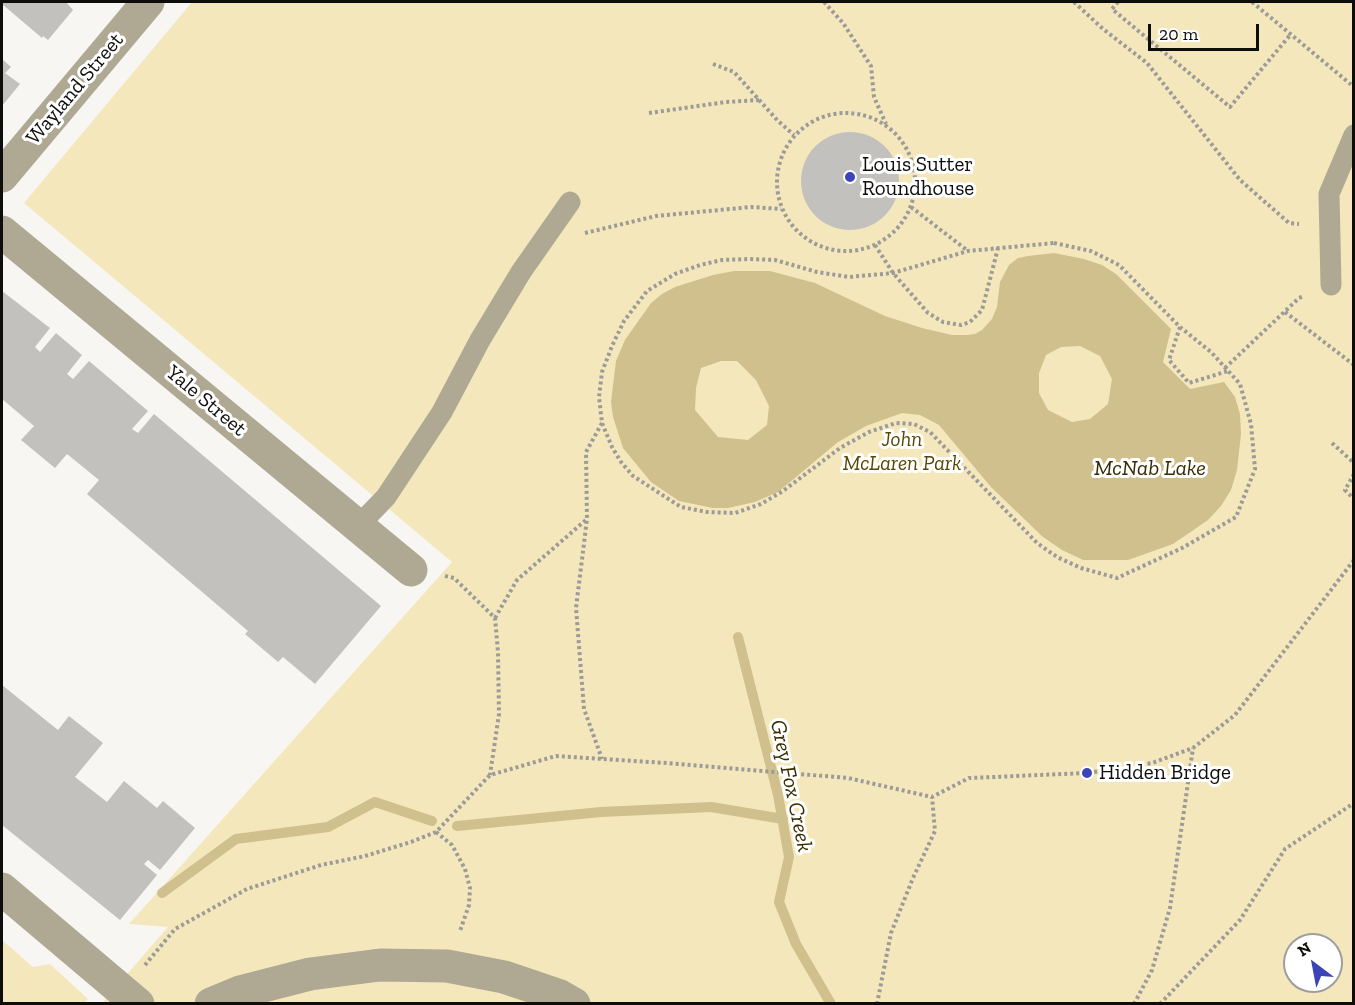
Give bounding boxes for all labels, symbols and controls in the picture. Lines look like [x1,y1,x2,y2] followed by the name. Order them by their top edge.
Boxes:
[1151,12,1262,50] scale bar
[1159,23,1198,45] text: 20 m
[21,28,129,150] street label: Wayland Street
[862,152,974,202] place label: Louis Sutter Roundhouse
[843,170,857,184] marker: Louis Sutter Roundhouse
[161,360,251,442] street label: Yale Street
[843,427,961,477] park label: John McLaren Park
[1094,456,1206,482] water label: McNab Lake
[764,718,818,854] water label: Grey Fox Creek
[1099,760,1231,786] place label: Hidden Bridge
[1080,766,1094,780] marker: Hidden Bridge
[1283,933,1343,993] north arrow
[1294,938,1314,960] text: N

